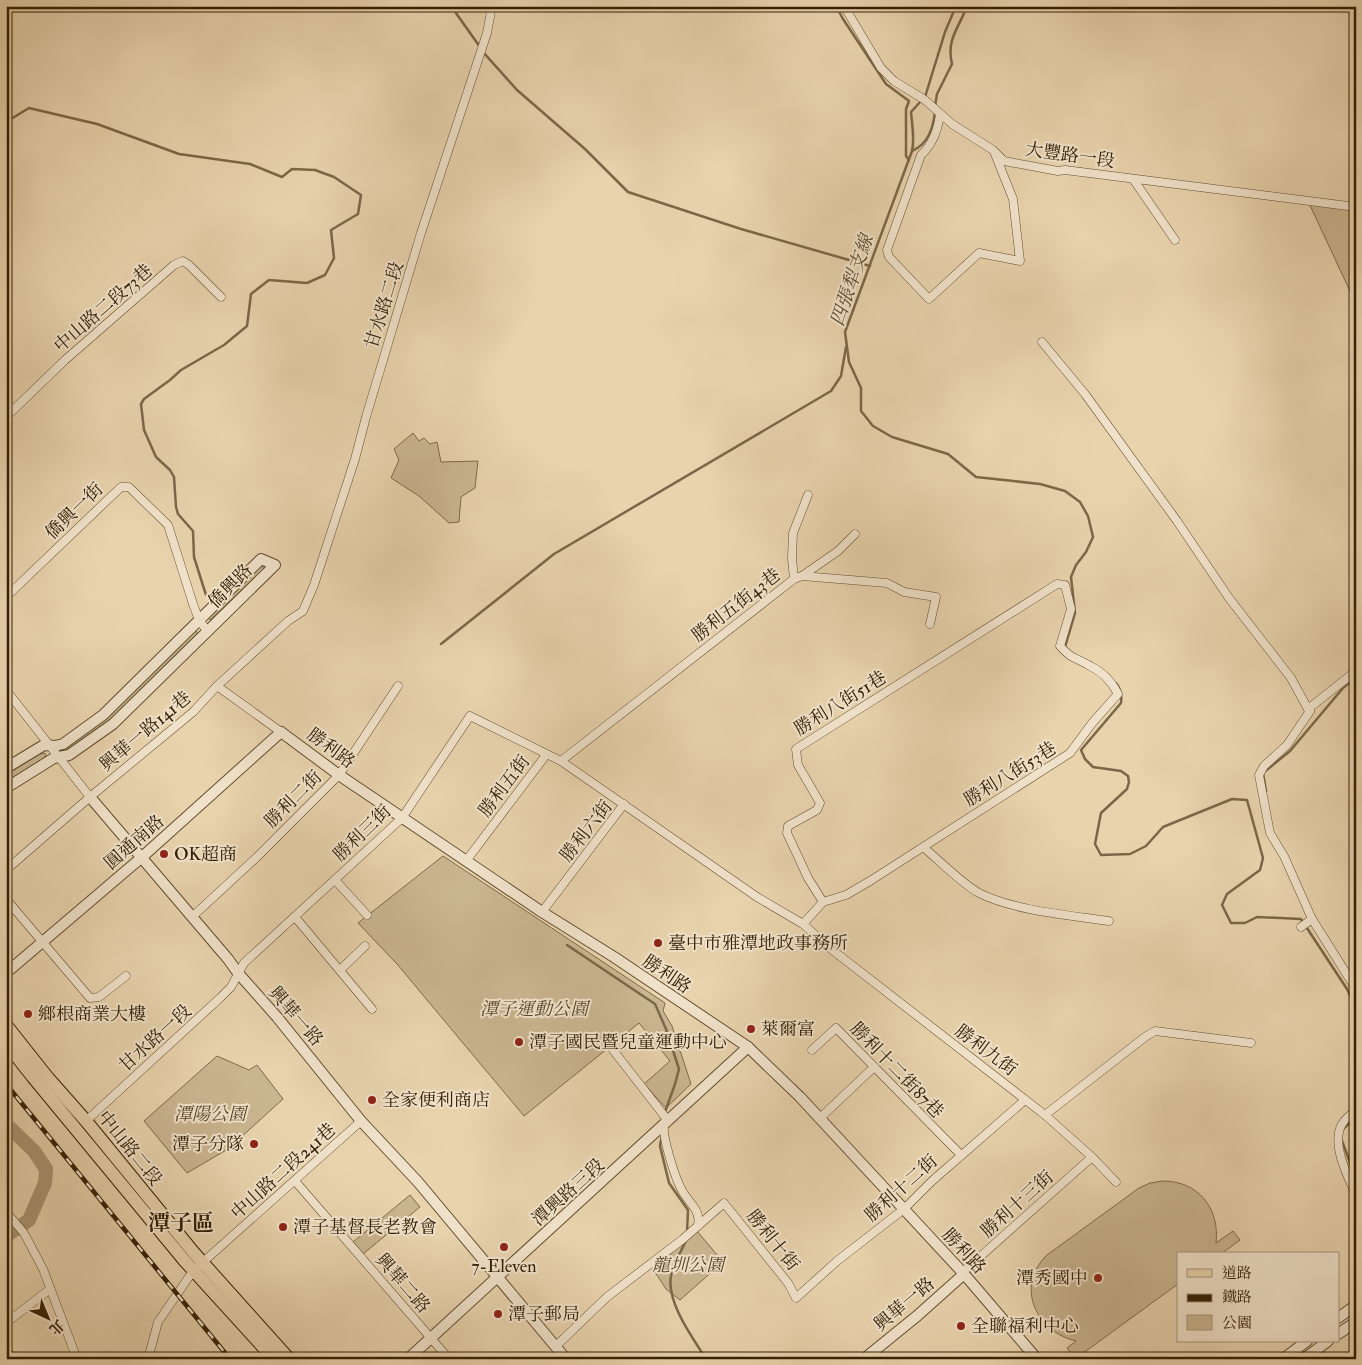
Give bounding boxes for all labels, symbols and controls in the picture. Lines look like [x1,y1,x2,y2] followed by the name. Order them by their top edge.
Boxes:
[1024,138,1116,173] street label: 大豐路一段
[825,230,879,329] water label: 四張犁支線
[49,259,157,357] street label: 中山路二段73巷
[360,259,409,352] street label: 甘水路二段
[40,478,108,545] street label: 僑興一街
[203,559,258,614] street label: 僑興路
[687,564,785,647] street label: 勝利五街43巷
[790,666,891,741] street label: 勝利八街51巷
[95,686,196,776] street label: 興華一路141巷
[302,723,359,774] street label: 勝利路
[960,737,1061,812] street label: 勝利八街53巷
[474,751,535,822] street label: 勝利五街
[260,766,327,833] street label: 勝利二街
[555,796,618,867] street label: 勝利六街
[328,800,396,867] street label: 勝利三街
[100,810,169,875] street label: 圓通南路
[174,843,237,866] place label: OK超商
[158,848,170,860] marker: OK超商
[668,932,848,955] place label: 臺中市雅潭地政事務所
[652,937,664,949] marker: 臺中市雅潭地政事務所
[638,950,696,999] street label: 勝利路
[263,982,328,1051] street label: 興華一路
[480,998,591,1021] park label: 潭子運動公園
[114,1000,196,1077] street label: 甘水路一段
[38,1003,146,1026] place label: 鄉根商業大樓
[22,1008,34,1020] marker: 鄉根商業大樓
[761,1018,815,1041] place label: 萊爾富
[845,1018,948,1123] street label: 勝利十二街87巷
[950,1020,1021,1081] street label: 勝利九街
[745,1023,757,1035] marker: 萊爾富
[529,1031,727,1054] place label: 潭子國民暨兒童運動中心
[513,1036,525,1048] marker: 潭子國民暨兒童運動中心
[382,1089,490,1112] place label: 全家便利商店
[366,1094,378,1106] marker: 全家便利商店
[174,1103,249,1126] park label: 潭陽公園
[92,1106,167,1191] street label: 中山路二段
[226,1118,341,1225] street label: 中山路二段241巷
[172,1133,244,1156] place label: 潭子分隊
[248,1138,260,1150] marker: 潭子分隊
[860,1150,942,1227] street label: 勝利十二街
[527,1154,609,1231] street label: 潭興路三段
[976,1166,1058,1243] street label: 勝利十三街
[741,1205,804,1276] street label: 勝利十街
[148,1209,214,1237] district label: 潭子區
[293,1216,437,1239] place label: 潭子基督長老教會
[277,1221,289,1233] marker: 潭子基督長老教會
[937,1224,990,1279] street label: 勝利路
[498,1241,510,1253] marker: 7-Eleven
[370,1249,435,1318] street label: 興華二路
[1177,1252,1340,1342] legend
[652,1254,727,1277] park label: 龍圳公園
[471,1255,537,1278] place label: 7-Eleven
[1222,1264,1252,1283] text: 道路
[1016,1267,1088,1290] place label: 潭秀國中
[869,1272,939,1336] street label: 興華一路
[1092,1272,1104,1284] marker: 潭秀國中
[1222,1288,1252,1307] text: 鐵路
[22,1292,72,1342] north arrow
[508,1303,580,1326] place label: 潭子郵局
[492,1308,504,1320] marker: 潭子郵局
[1222,1314,1252,1333] text: 公園
[971,1315,1079,1338] place label: 全聯福利中心
[46,1316,68,1338] text: 北
[955,1320,967,1332] marker: 全聯福利中心

